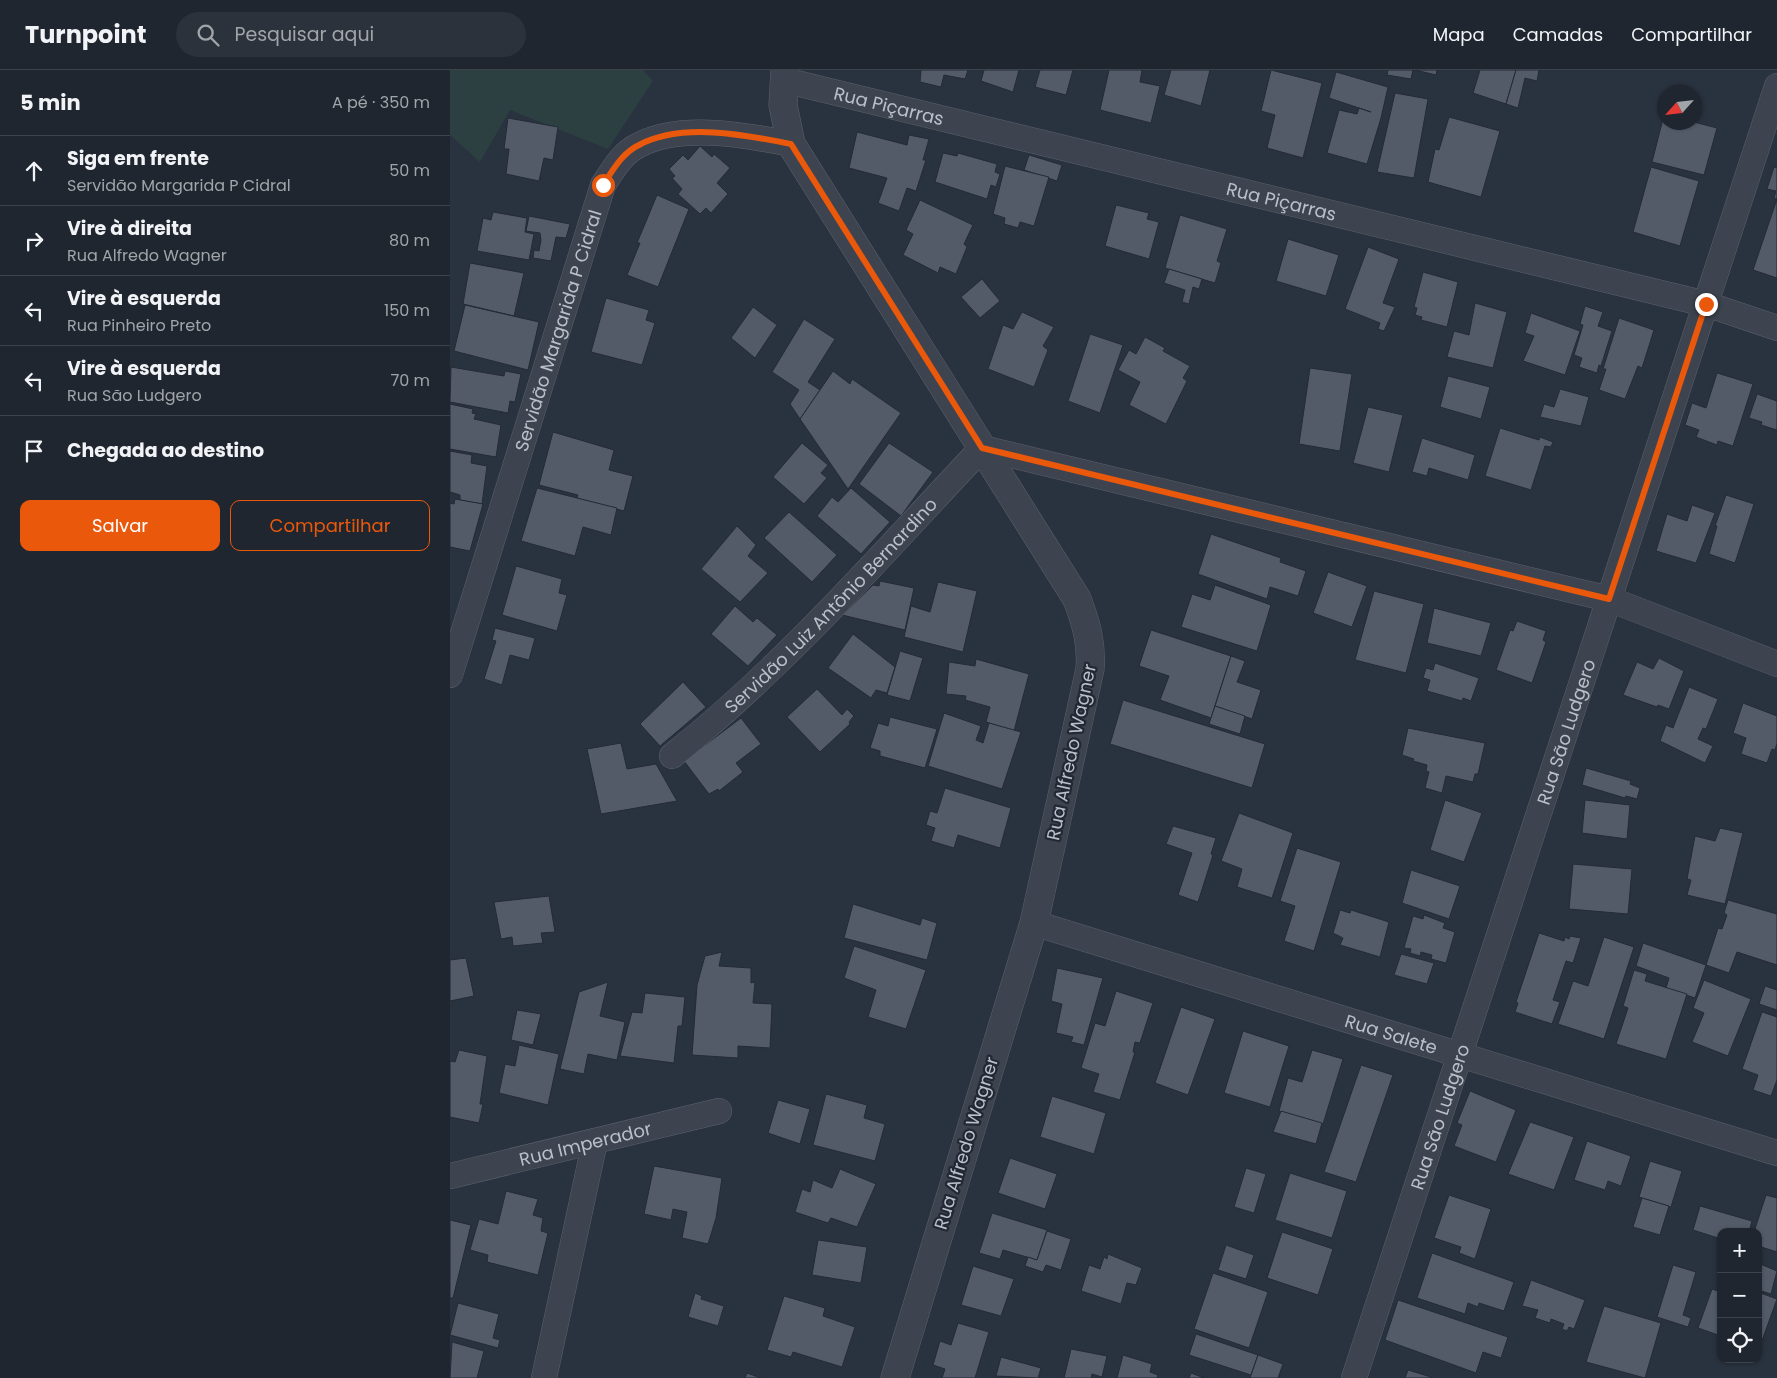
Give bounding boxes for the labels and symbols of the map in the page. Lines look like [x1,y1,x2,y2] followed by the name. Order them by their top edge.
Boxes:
[831,80,947,131] street label: Rua Piçarras
[1657,85,1702,130] north arrow
[592,174,615,197] route start
[1224,175,1339,226] street label: Rua Piçarras
[508,206,607,454] street label: Servidão Margarida P Cidral
[1695,293,1718,316] route end
[719,492,942,719] street label: Servidão Luiz Antônio Bernardino
[1530,656,1601,808] street label: Rua São Ludgero
[1040,661,1102,842] street label: Rua Alfredo Wagner
[1342,1008,1441,1060] street label: Rua Salete
[1404,1041,1475,1193] street label: Rua São Ludgero
[928,1053,1004,1233] street label: Rua Alfredo Wagner
[517,1115,654,1171] street label: Rua Imperador

